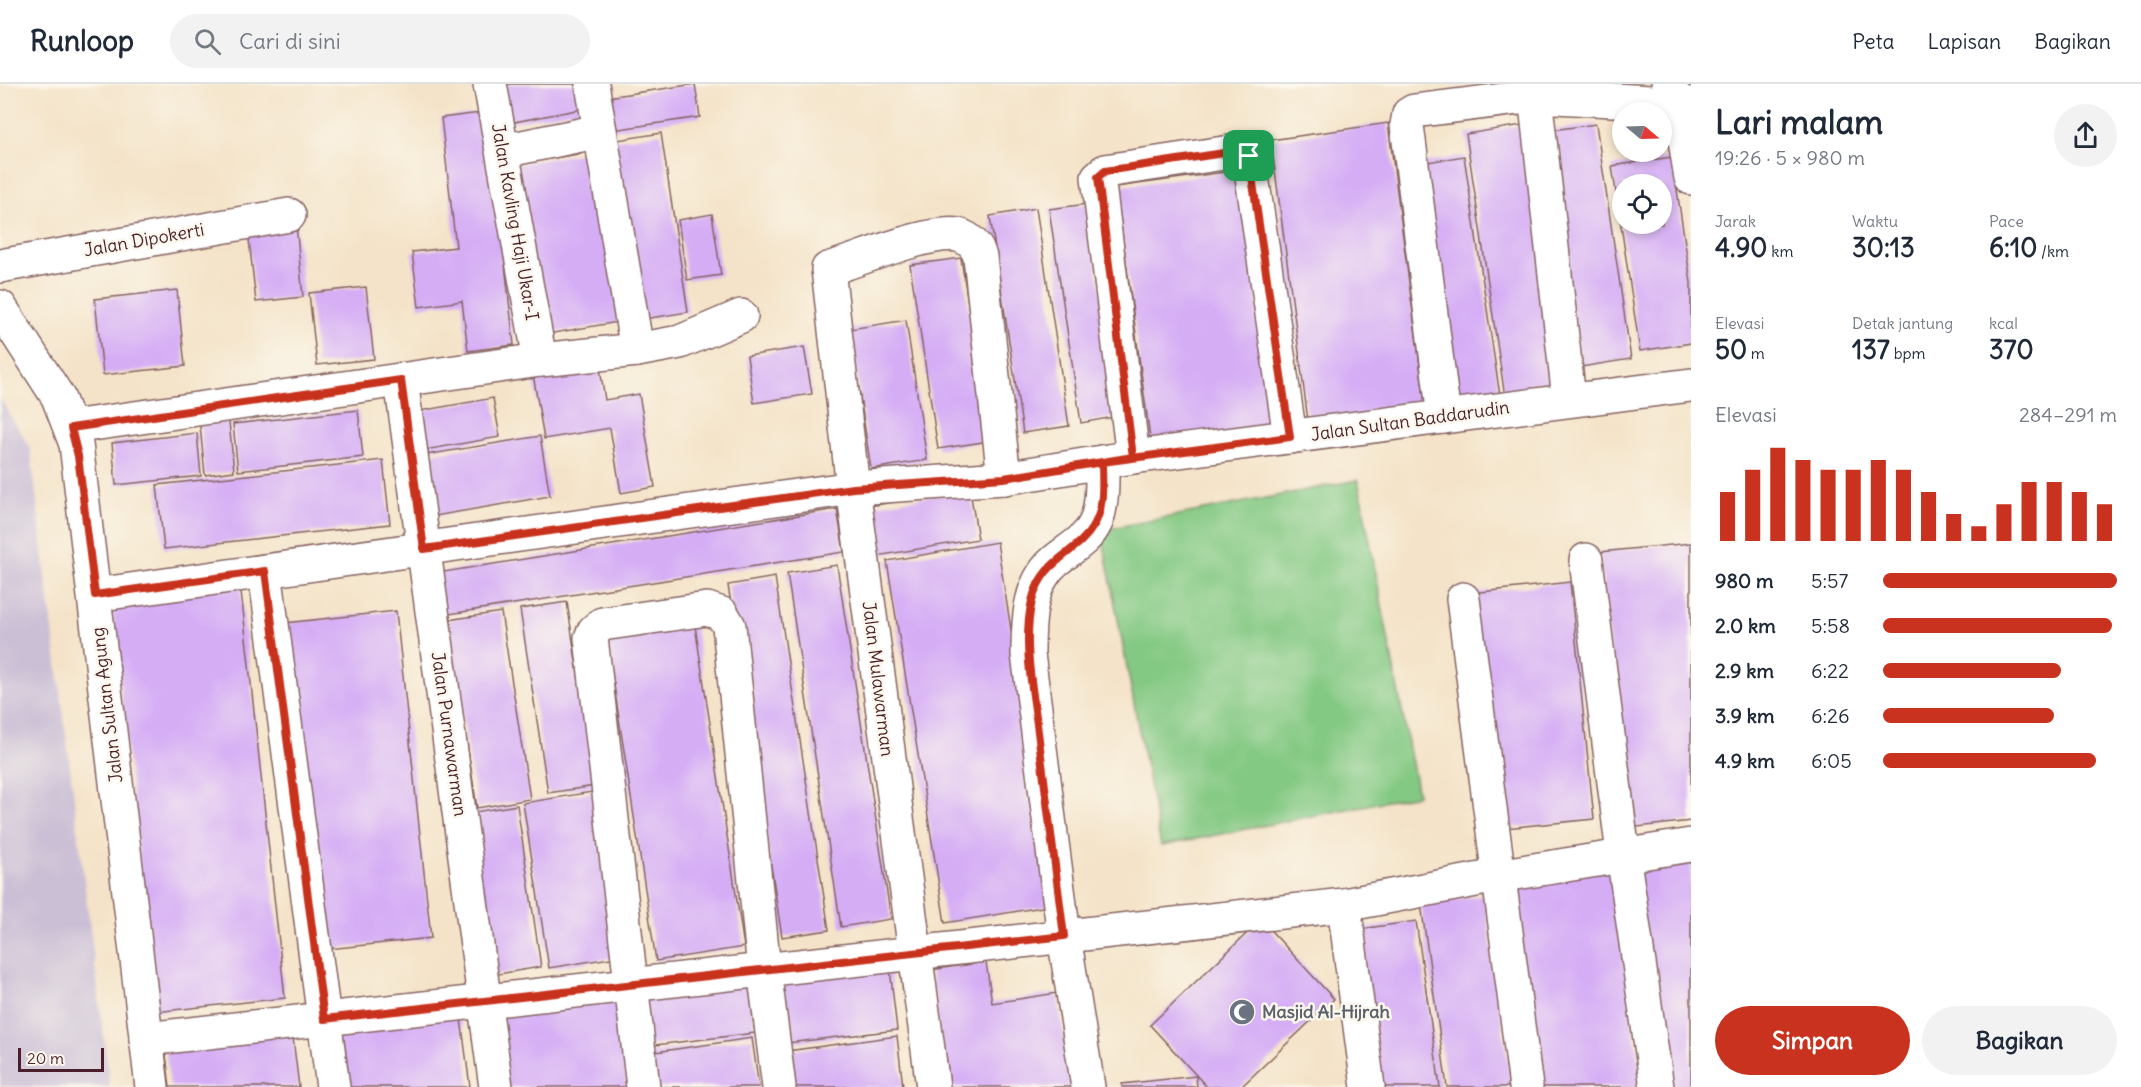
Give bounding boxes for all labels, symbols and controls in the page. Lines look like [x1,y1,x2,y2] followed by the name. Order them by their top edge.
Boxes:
[170,14,590,68] search box
[30,23,134,59] text: Runloop
[191,25,224,58] icon: search
[239,27,341,55] text: Cari di sini
[1852,28,1895,55] text: Peta
[1928,28,2001,55] text: Lapisan
[2034,28,2111,55] text: Bagikan
[1715,101,1883,143] text: Lari malam
[1612,102,1672,162] north arrow
[1612,102,1672,234] map controls
[2054,104,2117,167] button: share
[487,122,544,322] street label: Jalan Kavling Haji Ukar-I
[1223,130,1274,181] pin
[1232,139,1265,172] icon: arrive
[1715,145,1865,170] text: 19:26 · 5 × 980 m
[1612,174,1672,234] button: locate
[1715,211,1756,231] text: Jarak
[1852,211,1898,231] text: Waktu
[1989,211,2024,231] text: Pace
[82,218,206,261] street label: Jalan Dipokerti
[1715,231,1767,264] text: 4.90
[1852,231,1915,264] text: 30:13
[1989,231,2037,264] text: 6:10
[1767,241,1793,261] text: km
[2037,241,2069,261] text: /km
[1715,313,1764,333] text: Elevasi
[1852,313,1953,333] text: Detak jantung
[1989,313,2018,333] text: kcal
[1715,333,1747,366] text: 50
[1852,333,1890,366] text: 137
[1989,333,2034,366] text: 370
[1747,343,1765,363] text: m
[1890,343,1926,363] text: bpm
[1309,395,1511,446] street label: Jalan Sultan Baddarudin
[1715,402,1777,427] text: Elevasi
[2019,402,2117,427] text: 284–291 m
[1715,568,1773,593] text: 980 m
[1811,568,1848,593] text: 5:57
[858,600,899,758] street label: Jalan Mulawarman
[1715,613,1776,638] text: 2.0 km
[1811,613,1850,638] text: 5:58
[86,626,127,784] street label: Jalan Sultan Agung
[427,650,472,818] street label: Jalan Purnawarman
[1715,658,1774,683] text: 2.9 km
[1811,658,1849,683] text: 6:22
[1715,703,1775,728] text: 3.9 km
[1811,703,1850,728] text: 6:26
[1715,748,1775,773] text: 4.9 km
[1811,748,1852,773] text: 6:05
[1227,997,1257,1027] mosque icon: Masjid Al-Hijrah
[1262,1000,1391,1023] place label: Masjid Al-Hijrah
[1715,1006,1910,1075] button: Simpan
[1922,1006,2117,1075] button: Bagikan
[18,1045,104,1072] scale bar
[27,1048,64,1068] text: 20 m

